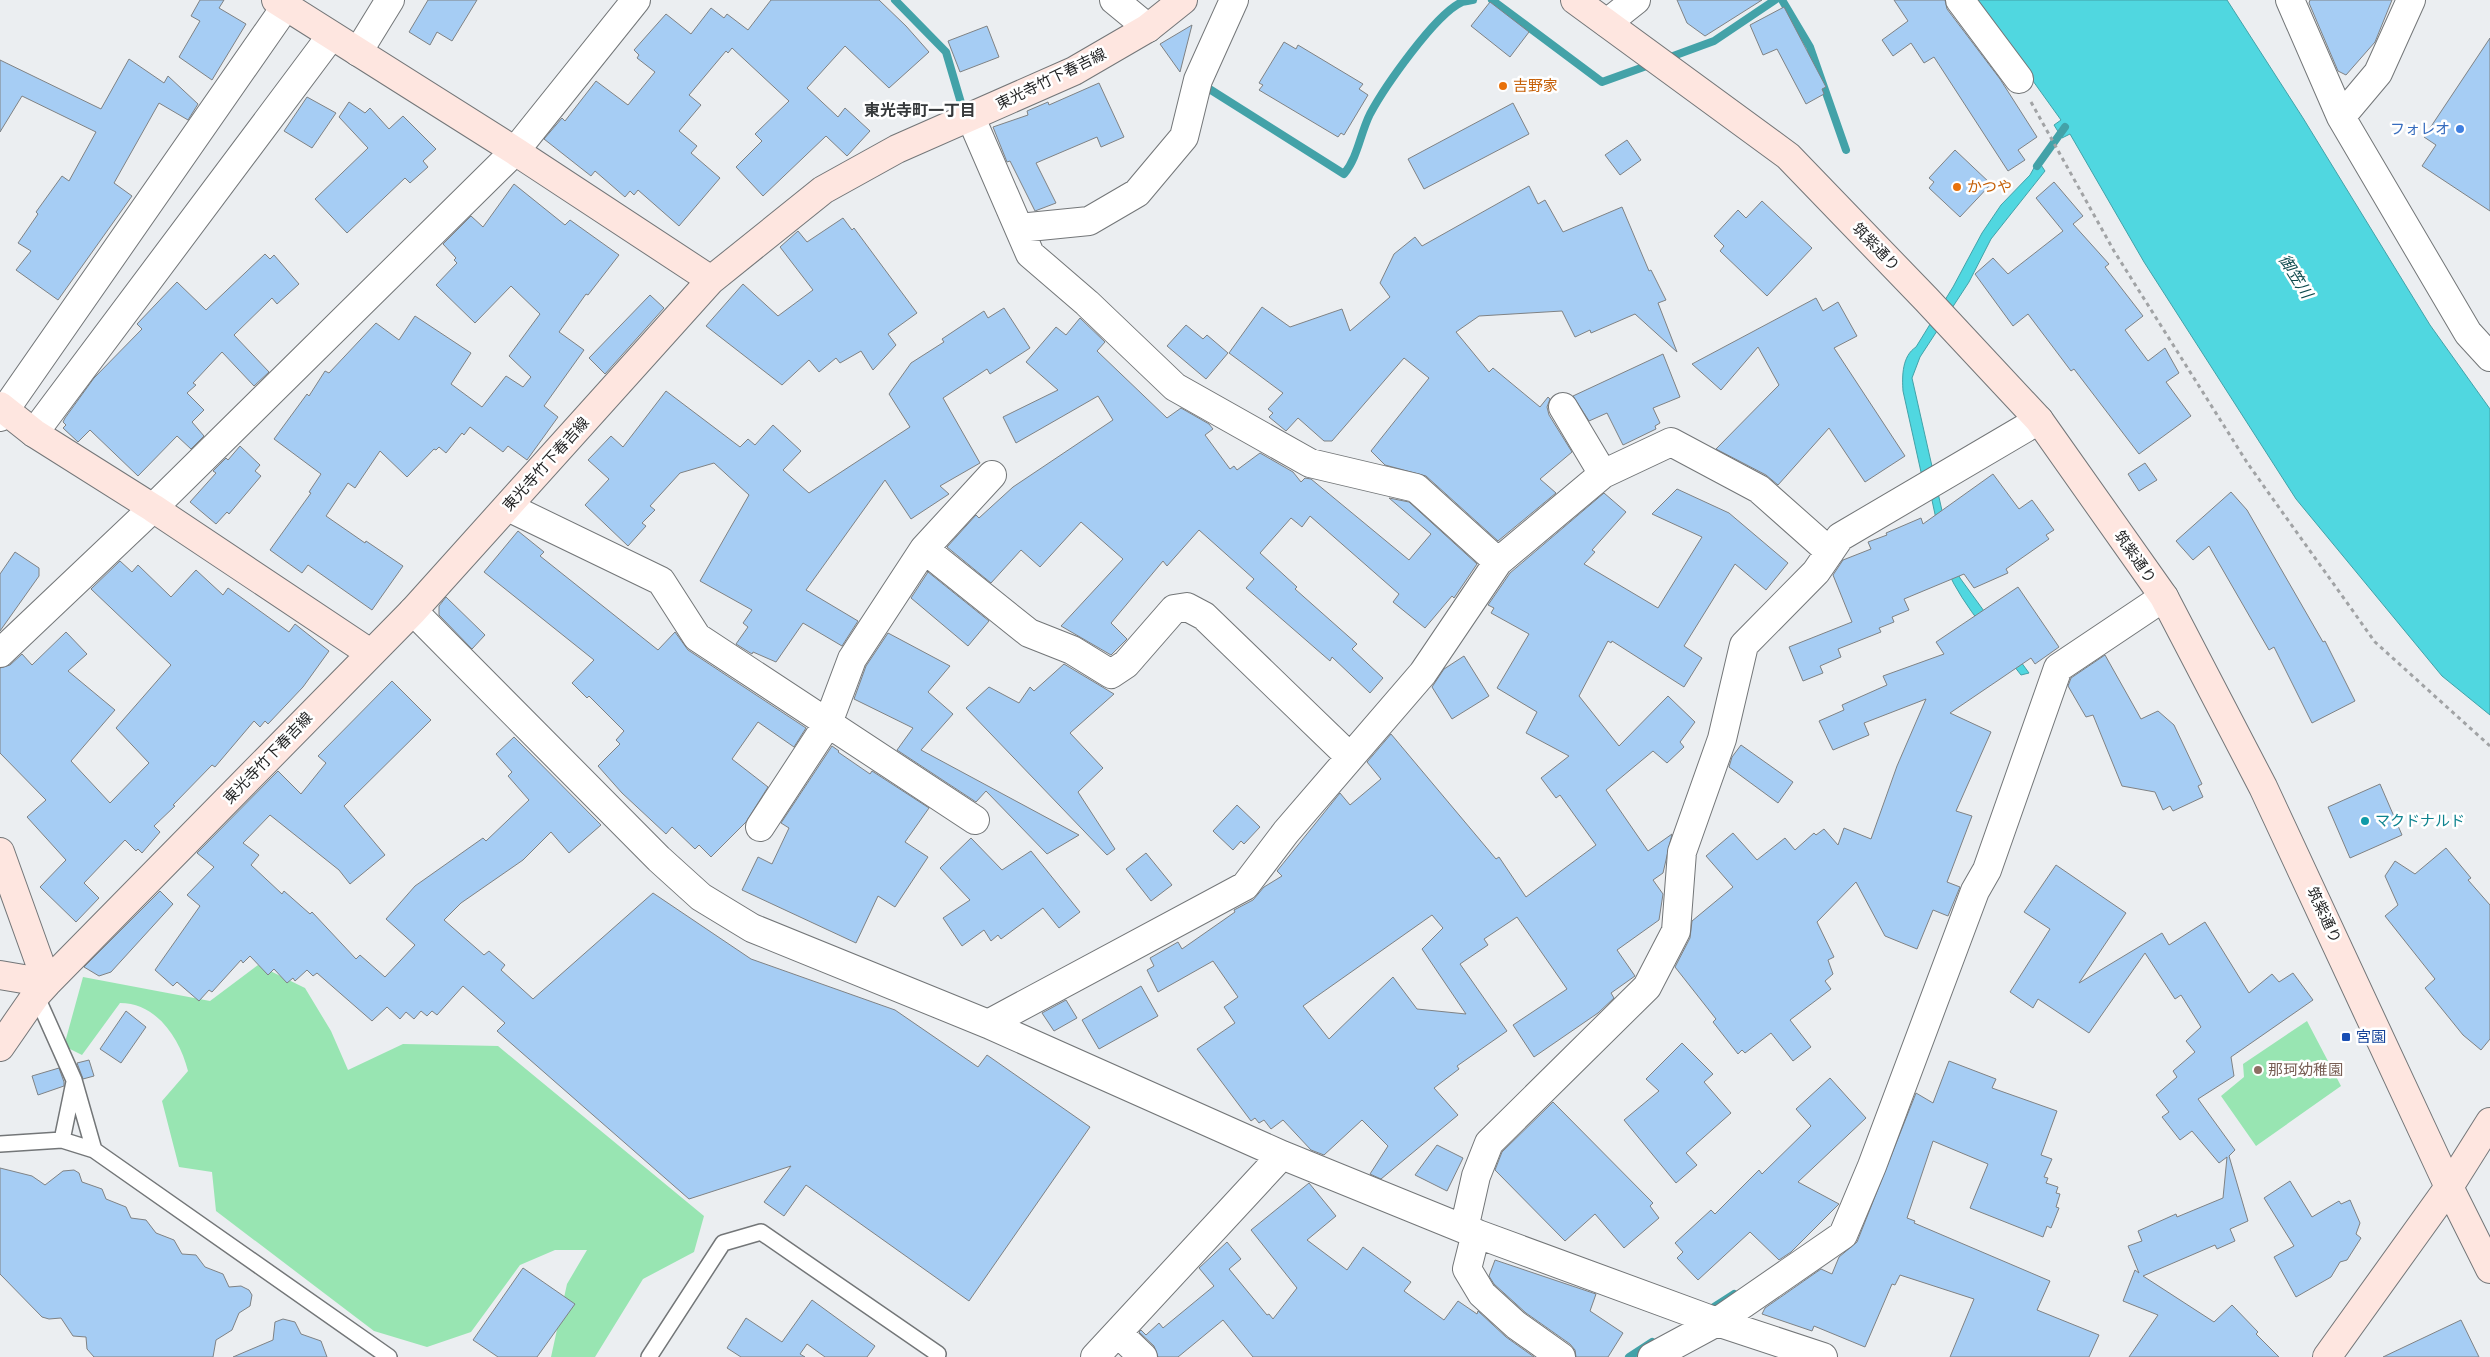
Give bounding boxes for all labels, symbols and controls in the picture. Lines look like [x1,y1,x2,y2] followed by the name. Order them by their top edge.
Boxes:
[993,44,1109,113] street label: 東光寺竹下春吉線
[1513,76,1558,95] place label: 吉野家
[1497,80,1509,92] marker: 吉野家
[864,100,976,120] district label: 東光寺町一丁目
[2390,119,2450,138] place label: フォレオ
[2454,123,2466,135] marker: フォレオ
[1967,177,2012,196] place label: かつや
[1951,181,1963,193] marker: かつや
[1849,218,1904,275] street label: 筑紫通り
[2275,250,2318,303] water label: 御笠川
[498,413,593,515] street label: 東光寺竹下春吉線
[2110,527,2160,587] street label: 筑紫通り
[219,708,316,807] street label: 東光寺竹下春吉線
[2375,811,2465,830] place label: マクドナルド
[2359,815,2371,827] marker: マクドナルド
[2303,884,2346,946] street label: 筑紫通り
[2356,1027,2386,1046] place label: 宮園
[2340,1031,2352,1043] marker: 宮園
[2268,1060,2343,1079] place label: 那珂幼稚園
[2252,1064,2264,1076] marker: 那珂幼稚園

